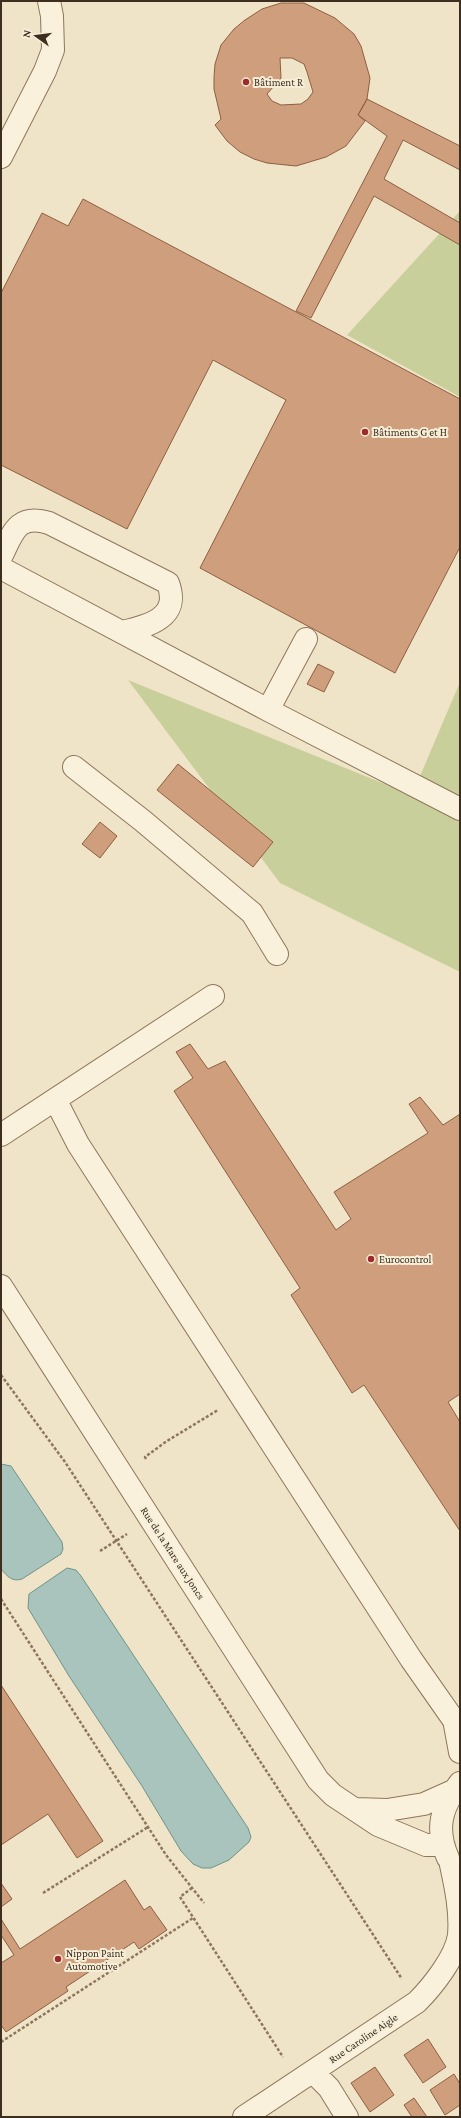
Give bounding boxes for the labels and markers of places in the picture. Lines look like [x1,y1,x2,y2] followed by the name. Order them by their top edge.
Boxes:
[254,76,304,88] place label: Bâtiment R
[241,77,251,87] marker: Bâtiment R
[373,426,447,438] place label: Bâtiments G et H
[360,427,370,437] marker: Bâtiments G et H
[379,1253,432,1265] place label: Eurocontrol
[366,1254,376,1264] marker: Eurocontrol
[66,1947,124,1972] place label: Nippon Paint Automotive
[53,1954,63,1964] marker: Nippon Paint Automotive

